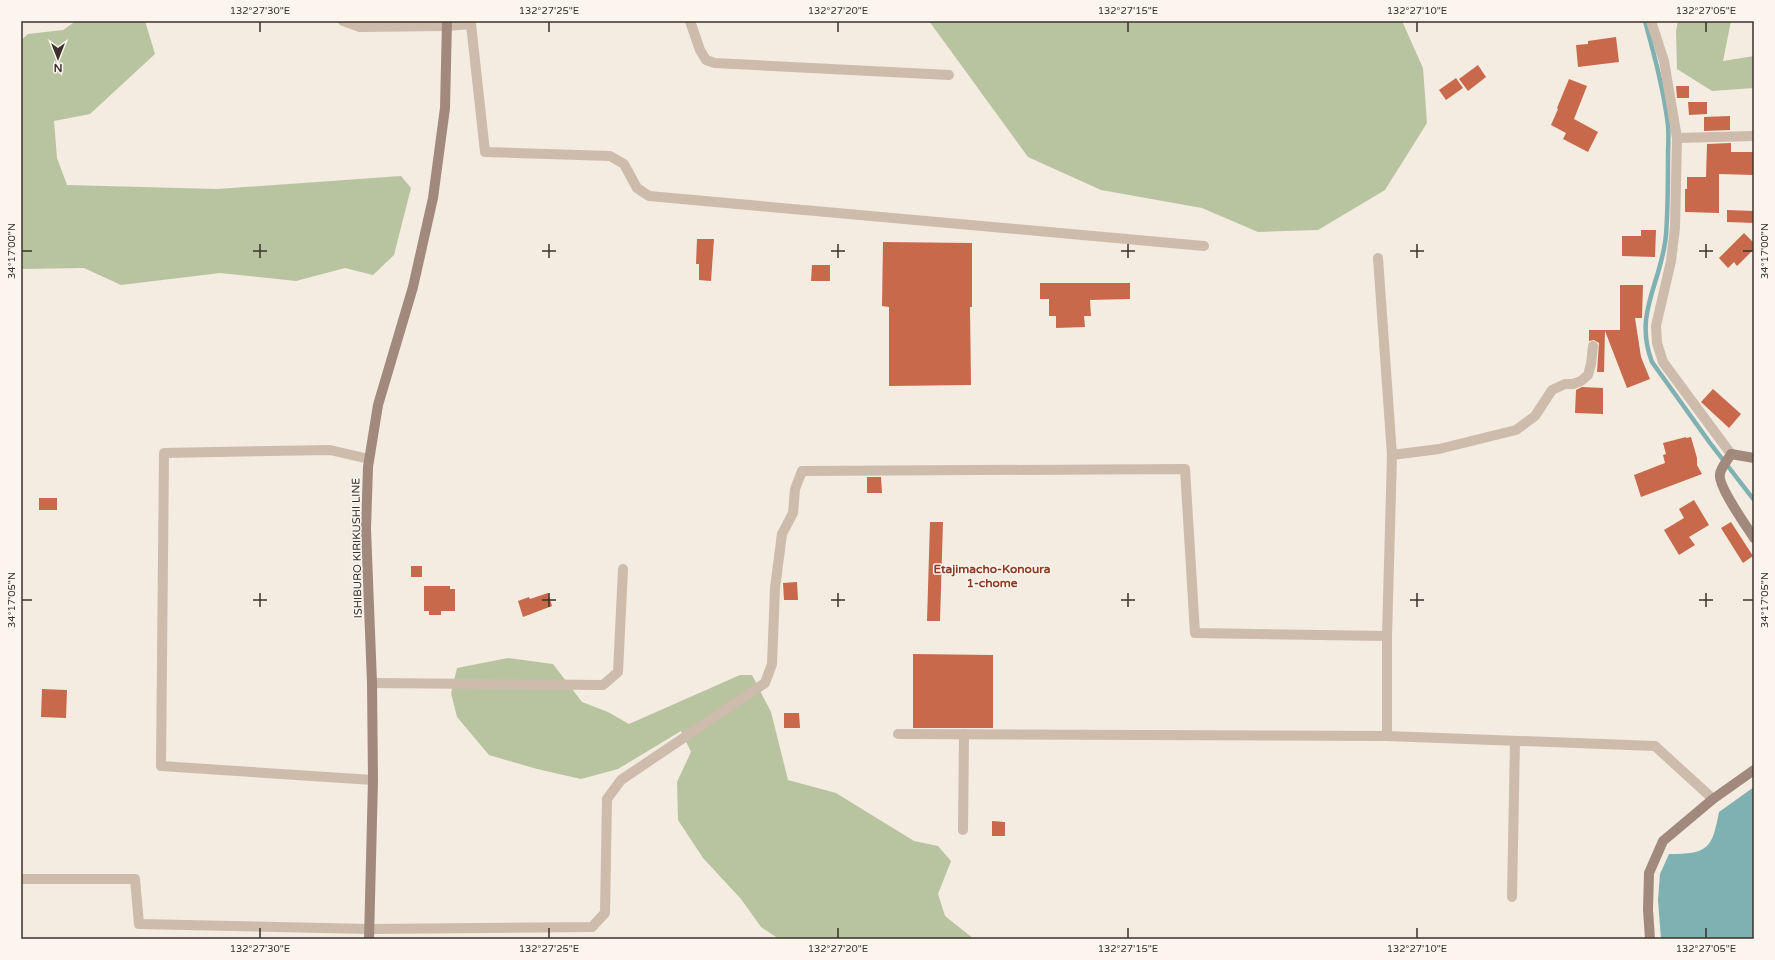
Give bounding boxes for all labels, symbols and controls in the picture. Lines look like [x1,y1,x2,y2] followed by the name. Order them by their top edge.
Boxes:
[230,5,290,17] text: 132°27'30"E
[519,5,579,17] text: 132°27'25"E
[808,5,868,17] text: 132°27'20"E
[1098,5,1158,17] text: 132°27'15"E
[1387,5,1447,17] text: 132°27'10"E
[1676,5,1736,17] text: 132°27'05"E
[38,38,78,78] north arrow
[54,61,62,74] text: N
[6,223,18,279] text: 34°17'00"N
[1759,223,1771,279] text: 34°17'00"N
[349,478,365,618] street label: ISHIBURO KIRIKUSHI LINE
[933,562,1051,590] district label: Etajimacho-Konoura 1-chome
[6,572,18,628] text: 34°17'05"N
[1759,572,1771,628] text: 34°17'05"N
[230,943,290,955] text: 132°27'30"E
[519,943,579,955] text: 132°27'25"E
[808,943,868,955] text: 132°27'20"E
[1098,943,1158,955] text: 132°27'15"E
[1387,943,1447,955] text: 132°27'10"E
[1676,943,1736,955] text: 132°27'05"E

